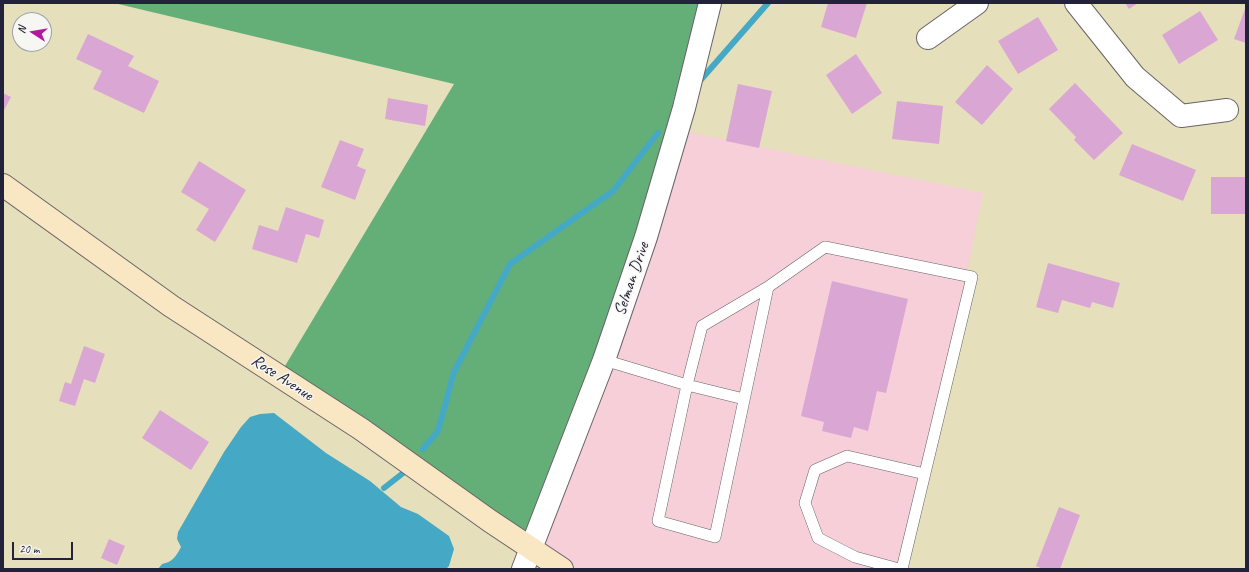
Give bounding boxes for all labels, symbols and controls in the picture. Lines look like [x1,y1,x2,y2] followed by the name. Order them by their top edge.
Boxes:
[12,12,52,52] north arrow
[14,25,29,35] text: N
[610,240,654,318] street label: Selman Drive
[247,351,317,405] street label: Rose Avenue
[14,534,75,560] scale bar
[19,541,39,557] text: 20 m

